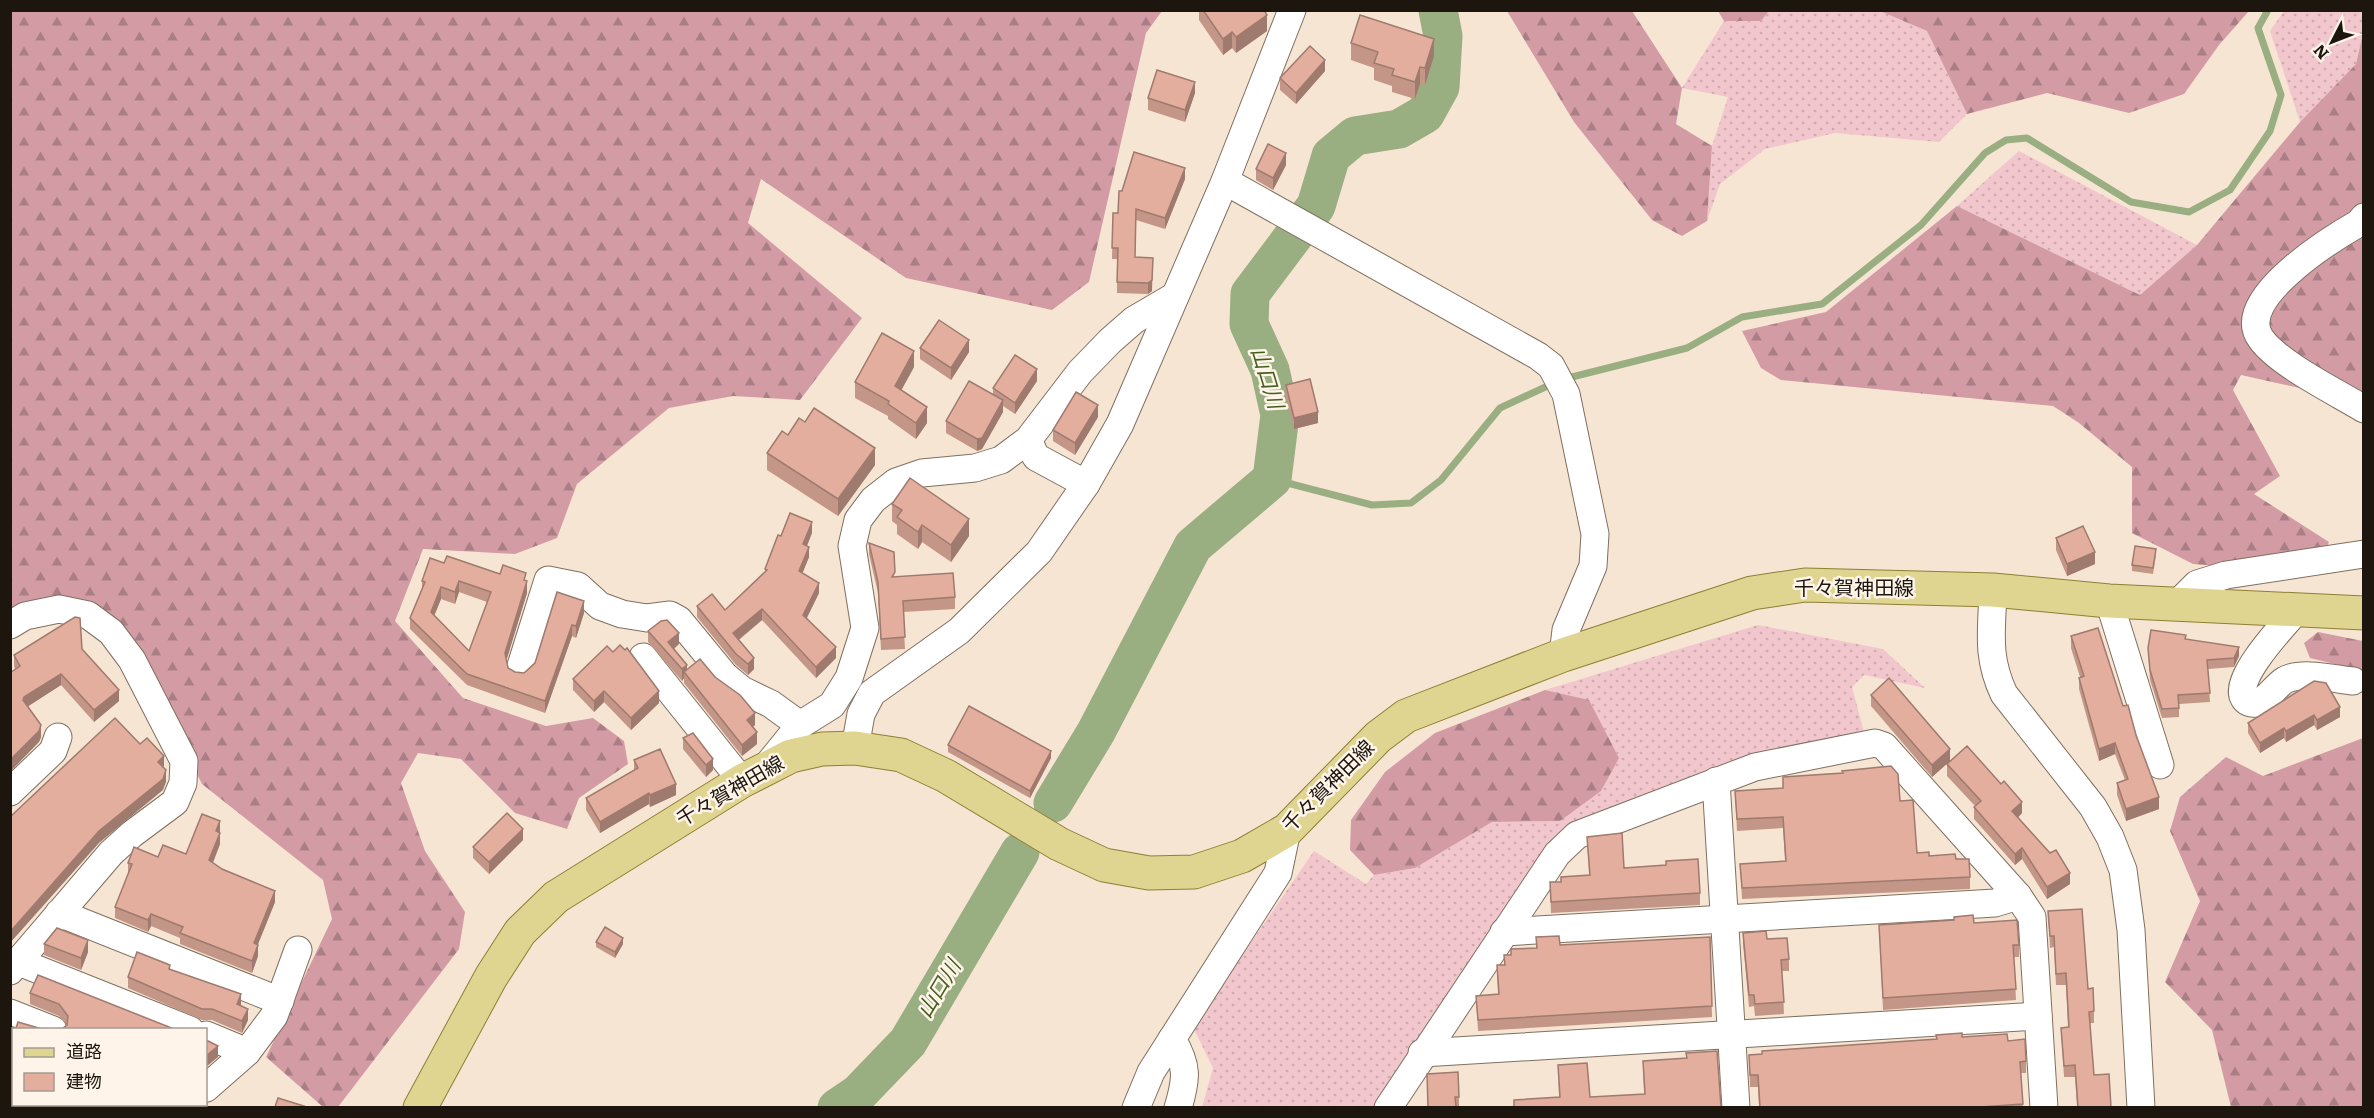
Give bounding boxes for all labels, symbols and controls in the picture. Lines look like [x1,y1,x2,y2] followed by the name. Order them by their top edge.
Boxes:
[2302,12,2362,72] north arrow
[2307,40,2334,66] text: N
[1245,343,1294,414] water label: 山口川
[1794,571,1914,601] street label: 千々賀神田線
[1274,732,1380,838] street label: 千々賀神田線
[670,746,788,832] street label: 千々賀神田線
[907,951,967,1023] water label: 山口川
[12,1028,207,1106] legend
[66,1037,102,1064] text: 道路
[66,1067,102,1094] text: 建物

